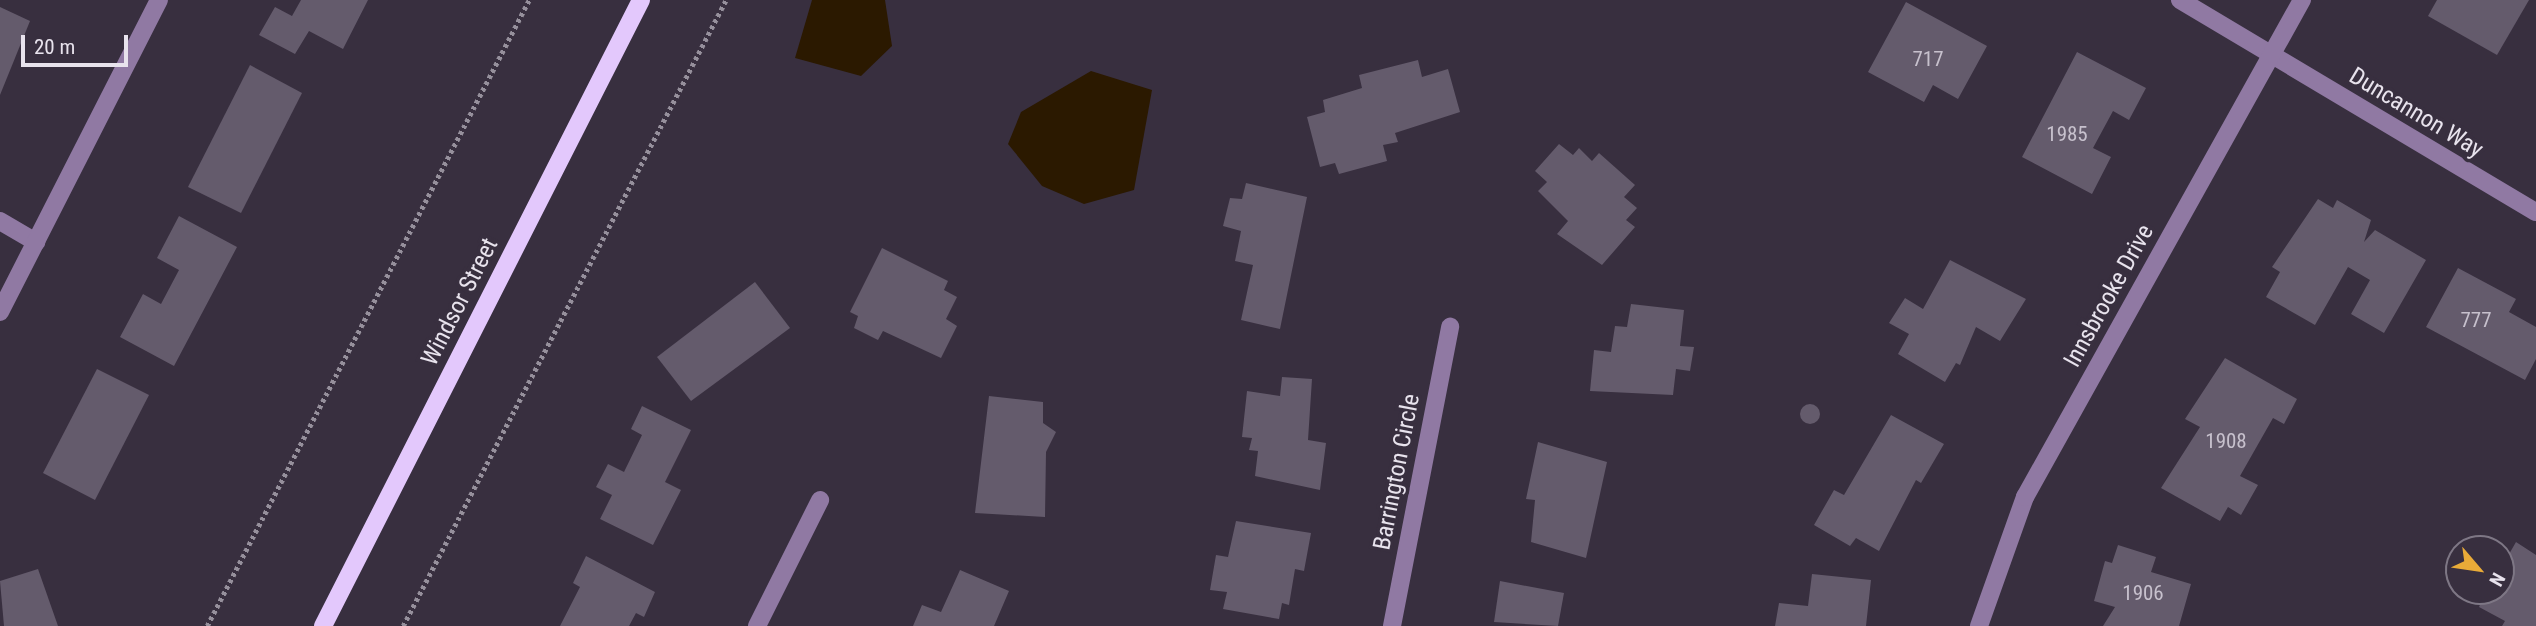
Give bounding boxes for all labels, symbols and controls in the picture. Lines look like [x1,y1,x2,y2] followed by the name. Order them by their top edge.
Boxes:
[24,21,131,65] scale bar
[34,35,75,59] text: 20 m
[1912,46,1944,72] house number: 717
[2344,62,2488,164] street label: Duncannon Way
[2046,121,2088,147] house number: 1985
[2058,220,2160,372] street label: Innsbrooke Drive
[416,233,504,371] street label: Windsor Street
[2460,307,2492,333] house number: 777
[1368,392,1426,552] street label: Barrington Circle
[2205,428,2247,454] house number: 1908
[2445,535,2515,605] north arrow
[2484,569,2510,590] text: N
[2122,580,2164,606] house number: 1906

